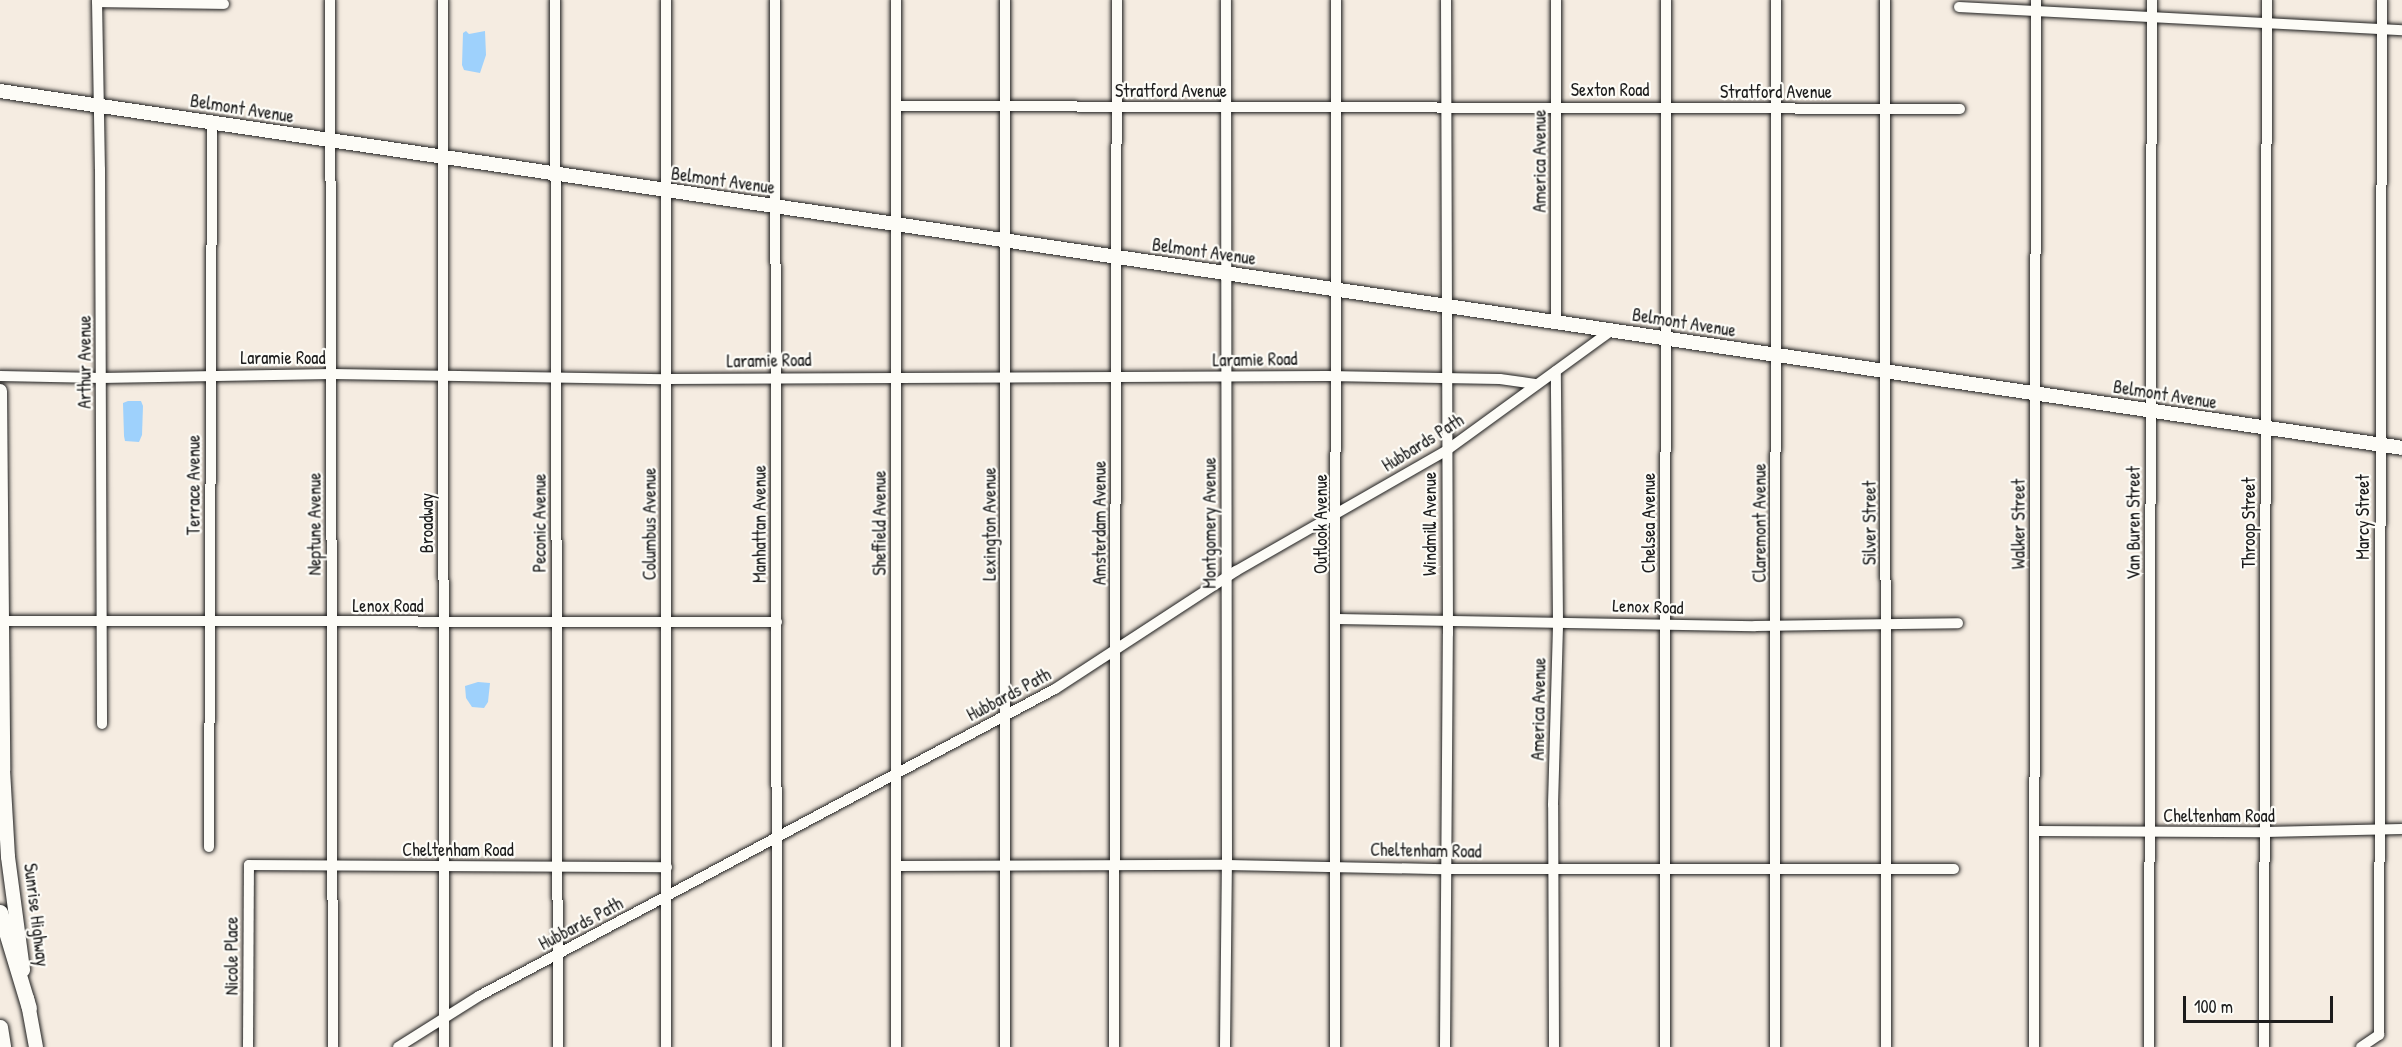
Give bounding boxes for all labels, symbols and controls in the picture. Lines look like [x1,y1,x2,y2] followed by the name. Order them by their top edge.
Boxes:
[1571,79,1649,101] street label: Sexton Road
[1115,80,1227,102] street label: Stratford Avenue
[1720,81,1832,103] street label: Stratford Avenue
[189,90,295,128] street label: Belmont Avenue
[1529,110,1551,212] street label: America Avenue
[670,163,776,199] street label: Belmont Avenue
[1151,234,1257,270] street label: Belmont Avenue
[1631,304,1737,342] street label: Belmont Avenue
[74,315,96,409] street label: Arthur Avenue
[241,347,325,369] street label: Laramie Road
[1212,348,1298,372] street label: Laramie Road
[726,349,812,373] street label: Laramie Road
[2112,376,2218,414] street label: Belmont Avenue
[1378,409,1468,477] street label: Hubbards Path
[183,435,205,535] street label: Terrace Avenue
[1199,457,1221,589] street label: Montgomery Avenue
[1089,461,1111,585] street label: Amsterdam Avenue
[1749,463,1771,583] street label: Claremont Avenue
[749,465,771,583] street label: Manhattan Avenue
[2123,466,2145,580] street label: Van Buren Street
[979,467,1001,581] street label: Lexington Avenue
[639,468,661,580] street label: Columbus Avenue
[869,470,891,576] street label: Sheffield Avenue
[1419,472,1441,576] street label: Windmill Avenue
[304,473,326,575] street label: Neptune Avenue
[1638,473,1660,573] street label: Chelsea Avenue
[529,474,551,572] street label: Peconic Avenue
[1310,474,1332,574] street label: Outlook Avenue
[2352,474,2374,560] street label: Marcy Street
[2238,477,2260,569] street label: Throop Street
[2008,479,2030,569] street label: Walker Street
[1859,481,1881,565] street label: Silver Street
[416,493,438,553] street label: Broadway
[353,595,423,617] street label: Lenox Road
[1612,595,1684,619] street label: Lenox Road
[1527,657,1551,761] street label: America Avenue
[963,664,1055,726] street label: Hubbards Path
[2163,805,2275,827] street label: Cheltenham Road
[402,839,514,861] street label: Cheltenham Road
[1370,839,1482,863] street label: Cheltenham Road
[19,862,53,968] street label: Sunrise Highway
[535,893,627,955] street label: Hubbards Path
[221,917,243,995] street label: Nicole Place
[2186,984,2336,1022] scale bar
[2194,994,2233,1019] text: 100 m

